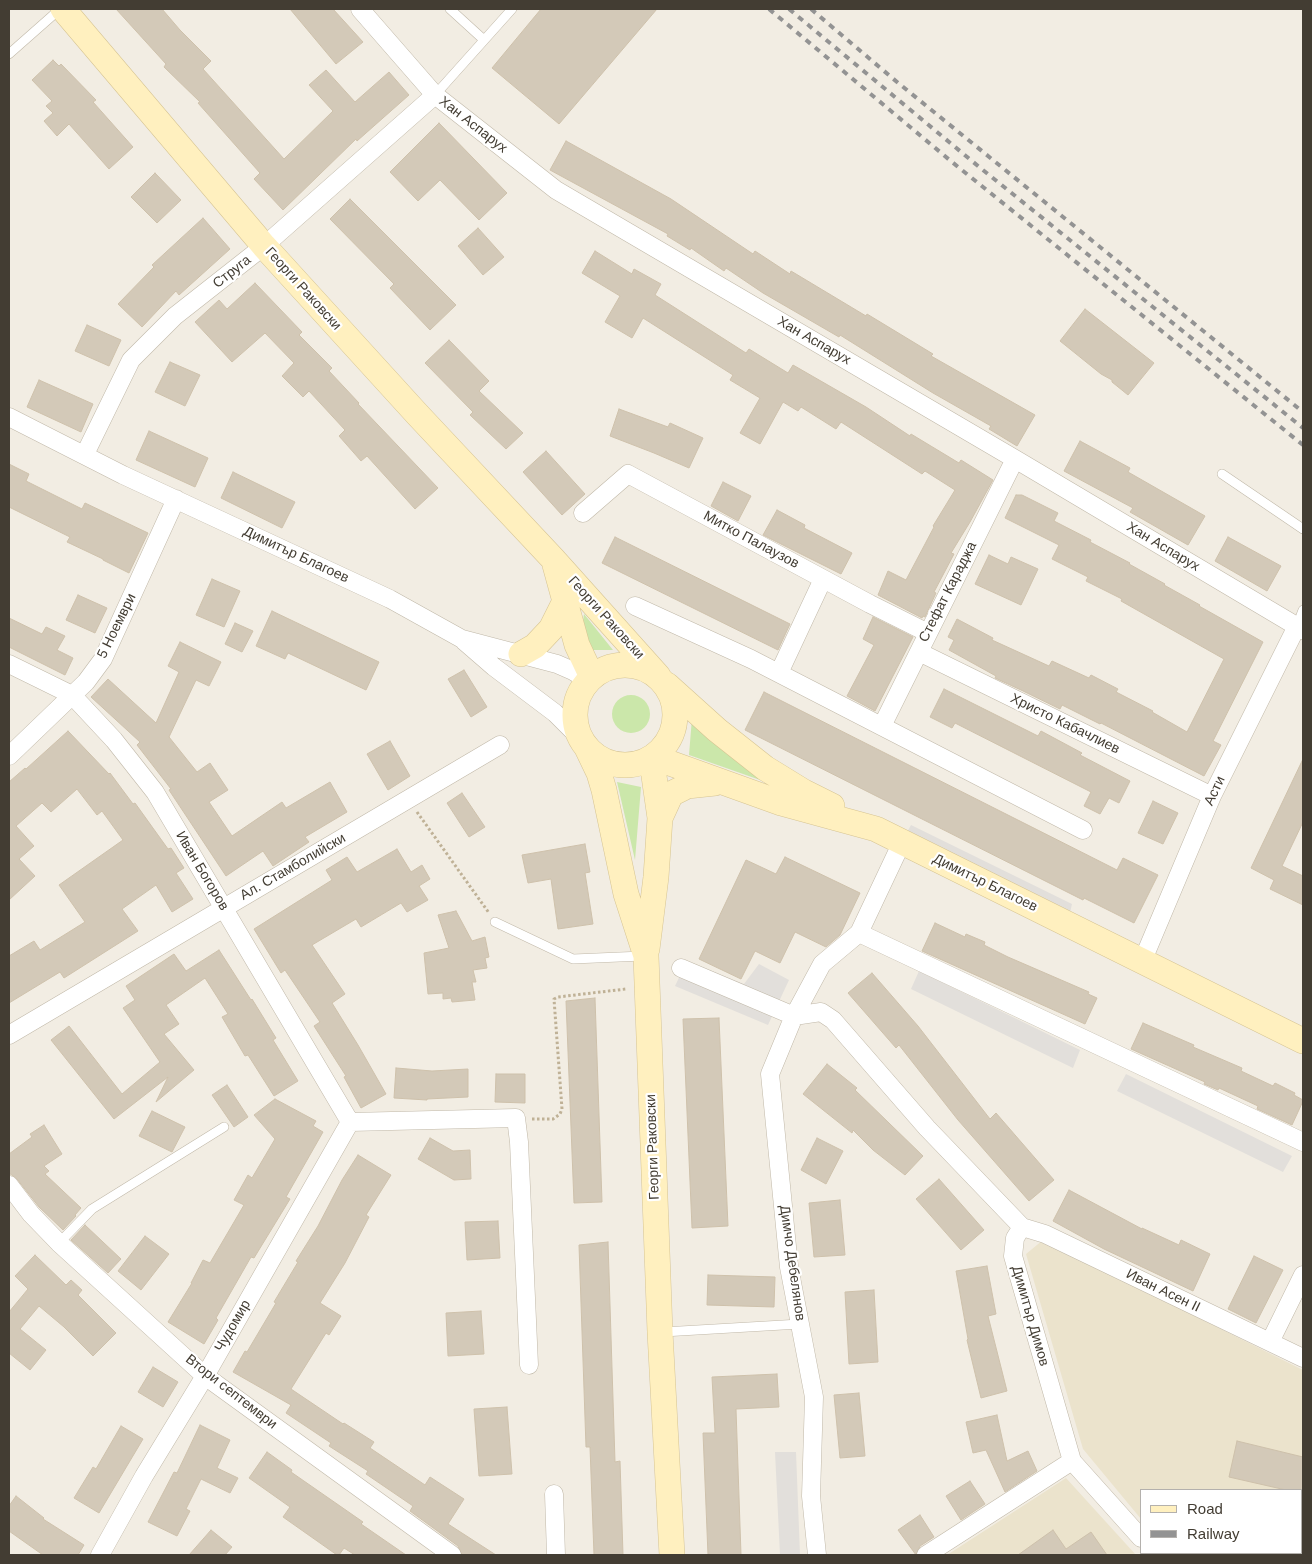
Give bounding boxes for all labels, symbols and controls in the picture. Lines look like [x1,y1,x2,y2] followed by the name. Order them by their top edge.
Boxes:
[435,93,511,157] street label: Хан Аспарух
[261,244,345,334] street label: Георги Раковски
[210,252,254,292] street label: Струга
[774,313,854,369] street label: Хан Аспарух
[700,508,802,572] street label: Митко Палаузов
[1123,519,1203,575] street label: Хан Аспарух
[241,523,351,587] street label: Димитър Благоев
[915,539,981,645] street label: Стефат Караджа
[564,573,648,663] street label: Георги Раковски
[94,591,140,661] street label: 5 Ноември
[1008,690,1122,758] street label: Христо Кабачлиев
[1201,774,1229,808] street label: Асти
[172,828,232,914] street label: Иван Богоров
[237,830,349,904] street label: Ал. Стамболийски
[930,850,1040,916] street label: Димитър Благоев
[643,1094,663,1200] street label: Георги Раковски
[776,1204,808,1322] street label: Димчо Дебелянов
[1008,1264,1052,1368] street label: Димитър Димов
[1123,1266,1203,1316] street label: Иван Асен II
[211,1297,255,1355] street label: Чудомир
[182,1351,280,1433] street label: Втори септември
[1140,1489,1302,1554] legend
[1187,1500,1223,1517] text: Road
[1187,1525,1240,1542] text: Railway

